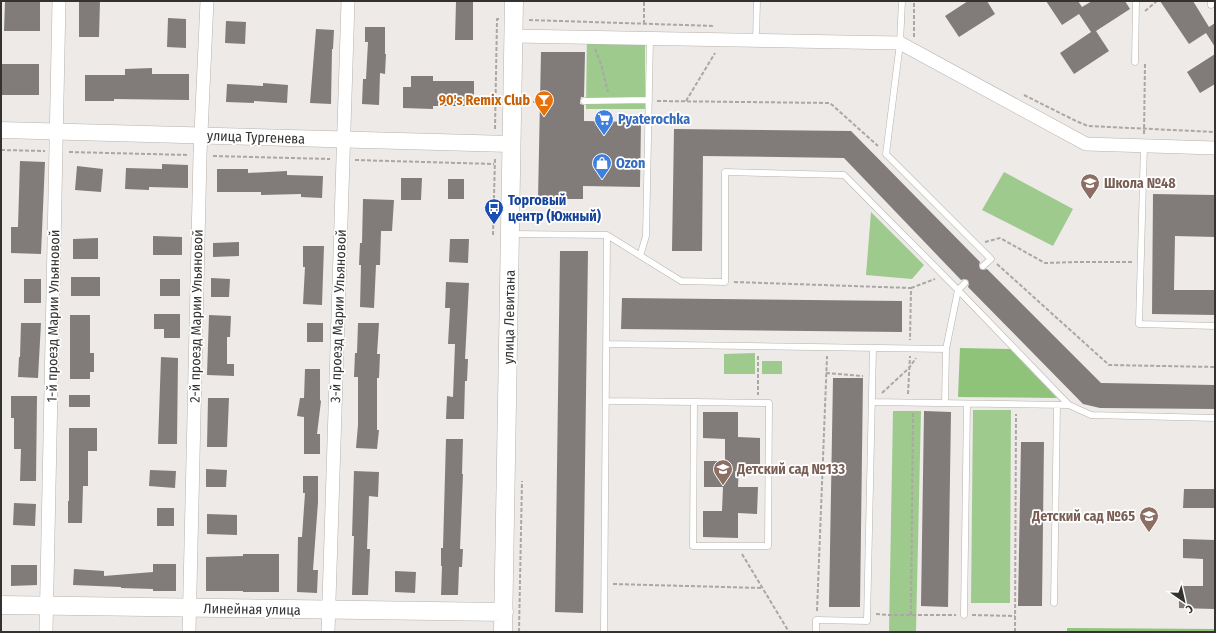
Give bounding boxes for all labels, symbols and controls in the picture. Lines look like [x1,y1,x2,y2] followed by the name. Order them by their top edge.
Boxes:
[533,89,555,117] bar icon: 90's Remix Club
[439,92,530,109] place label: 90's Remix Club
[593,108,615,136] supermarket icon: Pyaterochka
[618,111,690,128] place label: Pyaterochka
[207,127,305,148] street label: улица Тургенева
[591,152,613,180] shop icon: Ozon
[616,155,645,172] place label: Ozon
[1079,172,1101,200] school or university icon: Школа №48
[1104,175,1176,192] place label: Школа №48
[508,192,601,225] place label: Торговый центр (Южный)
[483,197,505,225] bus stop icon: Торговый центр (Южный)
[186,229,207,403] street label: 2-й проезд Марии Ульяновой
[327,229,350,403] street label: 3-й проезд Марии Ульяновой
[43,230,64,402] street label: 1-й проезд Марии Ульяновой
[500,270,519,364] street label: улица Левитана
[712,458,734,486] school or university icon: Детский сад №133
[736,461,845,478] place label: Детский сад №133
[1138,505,1160,533] school or university icon: Детский сад №65
[1031,508,1135,525] place label: Детский сад №65
[1164,581,1204,621] north arrow
[203,600,301,619] street label: Линейная улица
[1183,602,1195,616] text: С

